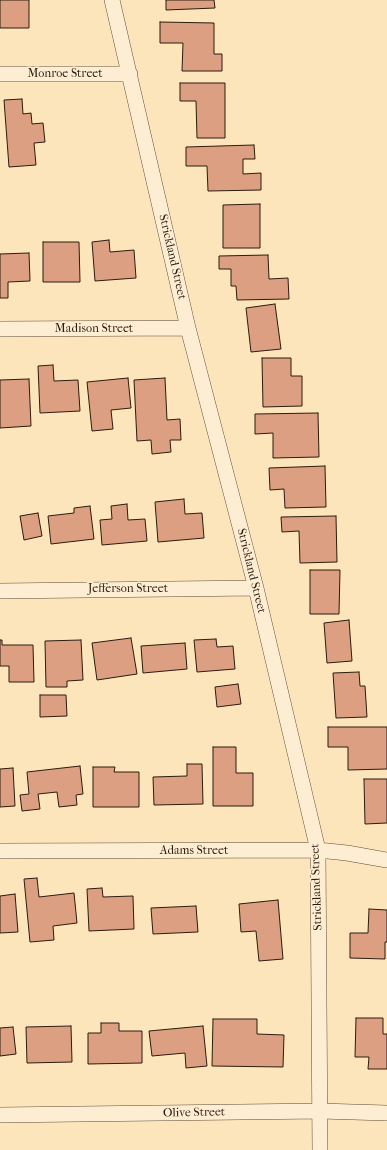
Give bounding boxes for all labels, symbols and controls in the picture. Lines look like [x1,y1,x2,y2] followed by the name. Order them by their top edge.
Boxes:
[27,67,103,81] street label: Monroe Street
[155,213,189,301] street label: Strickland Street
[55,322,133,336] street label: Madison Street
[233,527,269,615] street label: Strickland Street
[88,582,168,596] street label: Jefferson Street
[308,843,326,931] street label: Strickland Street
[160,844,228,858] street label: Adams Street
[163,1105,225,1121] street label: Olive Street

